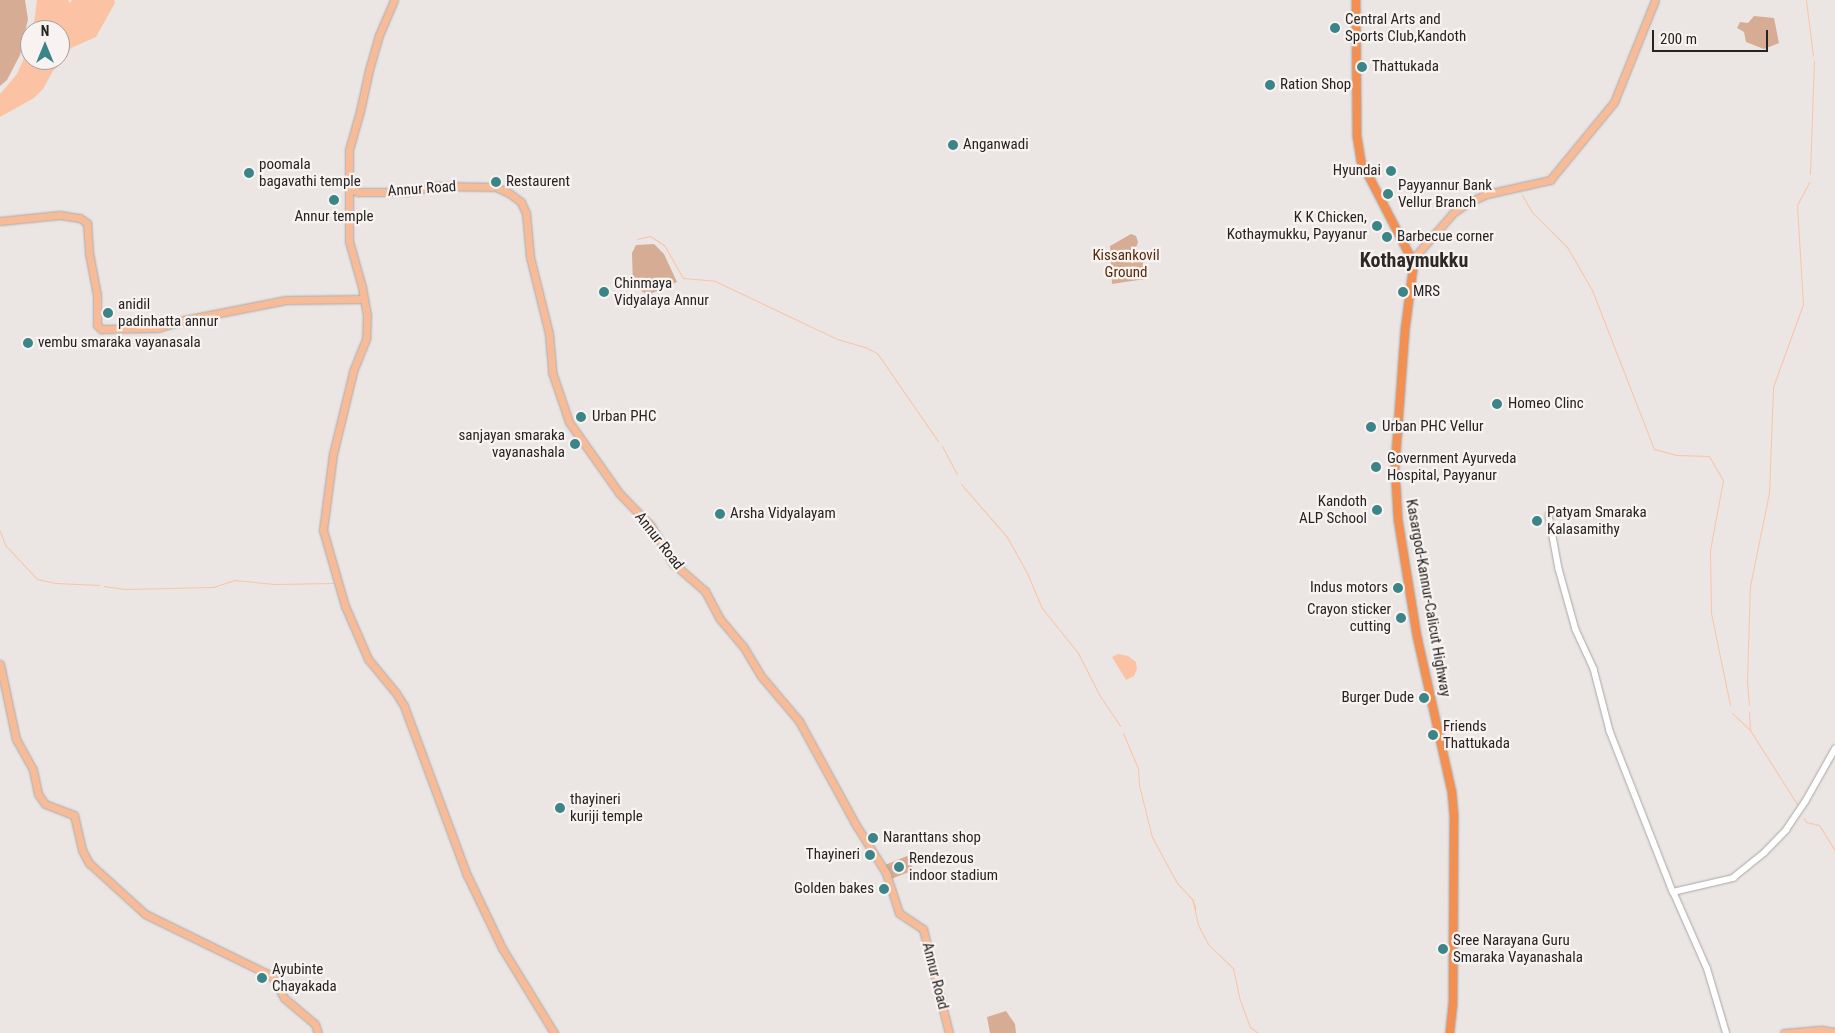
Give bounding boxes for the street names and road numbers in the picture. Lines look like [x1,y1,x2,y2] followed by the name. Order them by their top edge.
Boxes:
[387,178,457,200] street label: Annur Road
[1402,498,1454,698] street label: Kasargod-Kannur-Calicut Highway
[631,508,687,574] street label: Annur Road
[918,941,952,1011] street label: Annur Road

